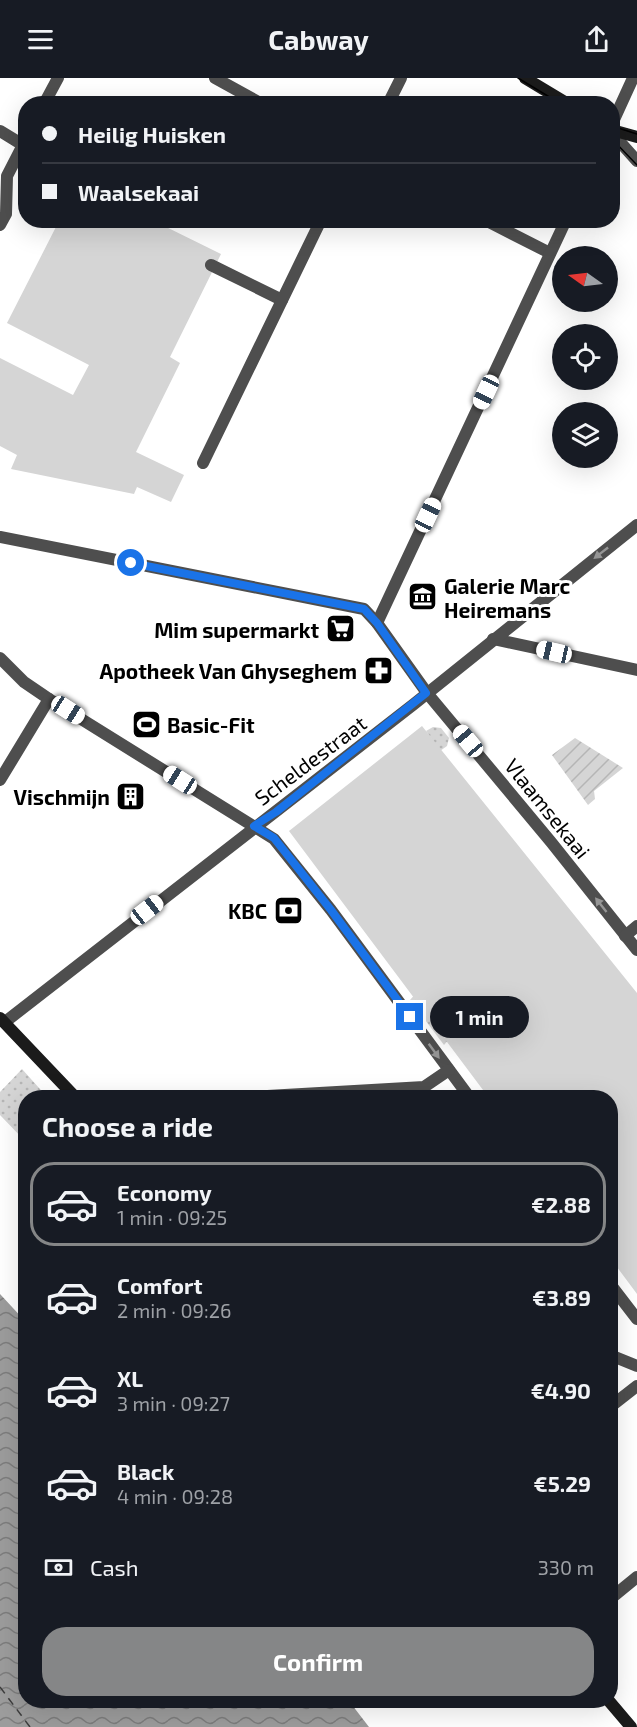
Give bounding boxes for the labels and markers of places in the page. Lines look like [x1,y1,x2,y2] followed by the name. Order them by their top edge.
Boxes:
[444,573,570,622] place label: Galerie Marc Heiremans
[407,581,439,613] museum icon: Galerie Marc Heiremans
[324,613,356,645] supermarket icon: Mim supermarkt
[154,617,319,642] place label: Mim supermarkt
[362,654,394,686] pharmacy icon: Apotheek Van Ghyseghem
[100,658,357,684] place label: Apotheek Van Ghyseghem
[130,708,162,740] sports icon: Basic-Fit
[167,712,255,737] place label: Basic-Fit
[115,780,147,812] building icon: Vischmijn
[14,784,110,809] place label: Vischmijn
[272,894,304,926] bank icon: KBC
[228,898,267,923] place label: KBC

